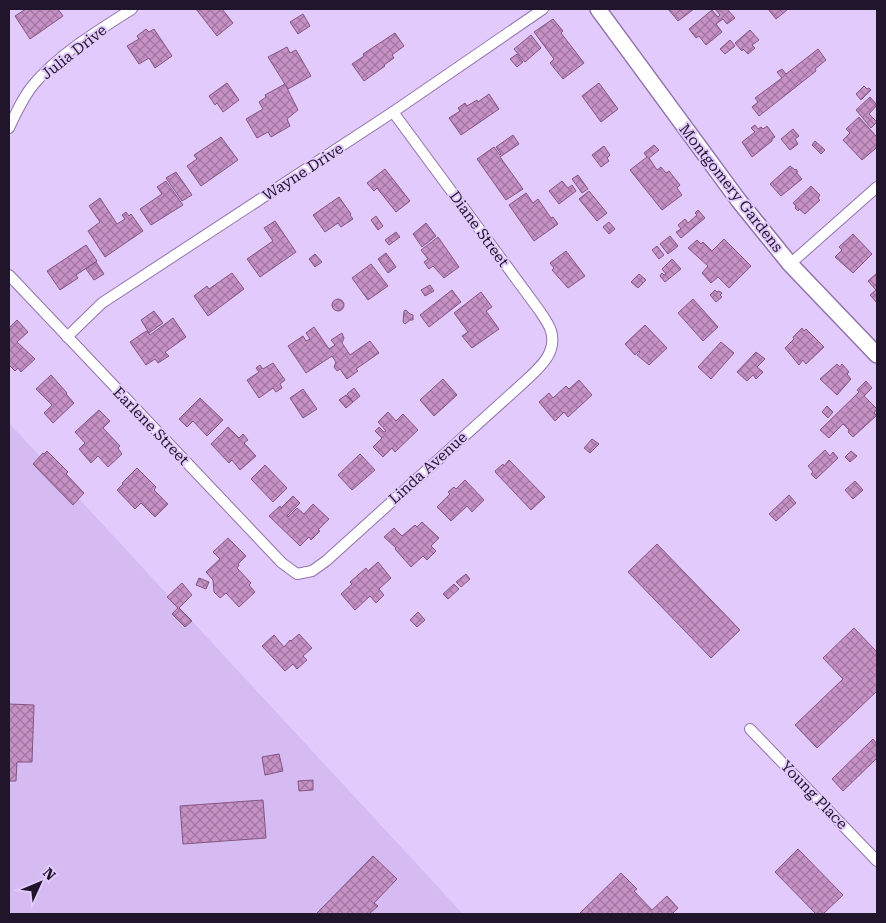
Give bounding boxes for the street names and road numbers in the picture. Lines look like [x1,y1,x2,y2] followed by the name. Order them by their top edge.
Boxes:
[38,21,110,83] street label: Julia Drive
[675,120,787,256] street label: Montgomery Gardens
[259,139,347,205] street label: Wayne Drive
[445,188,513,271] street label: Diane Street
[109,383,193,469] street label: Earlene Street
[385,428,471,508] street label: Linda Avenue
[777,757,851,833] street label: Young Place

